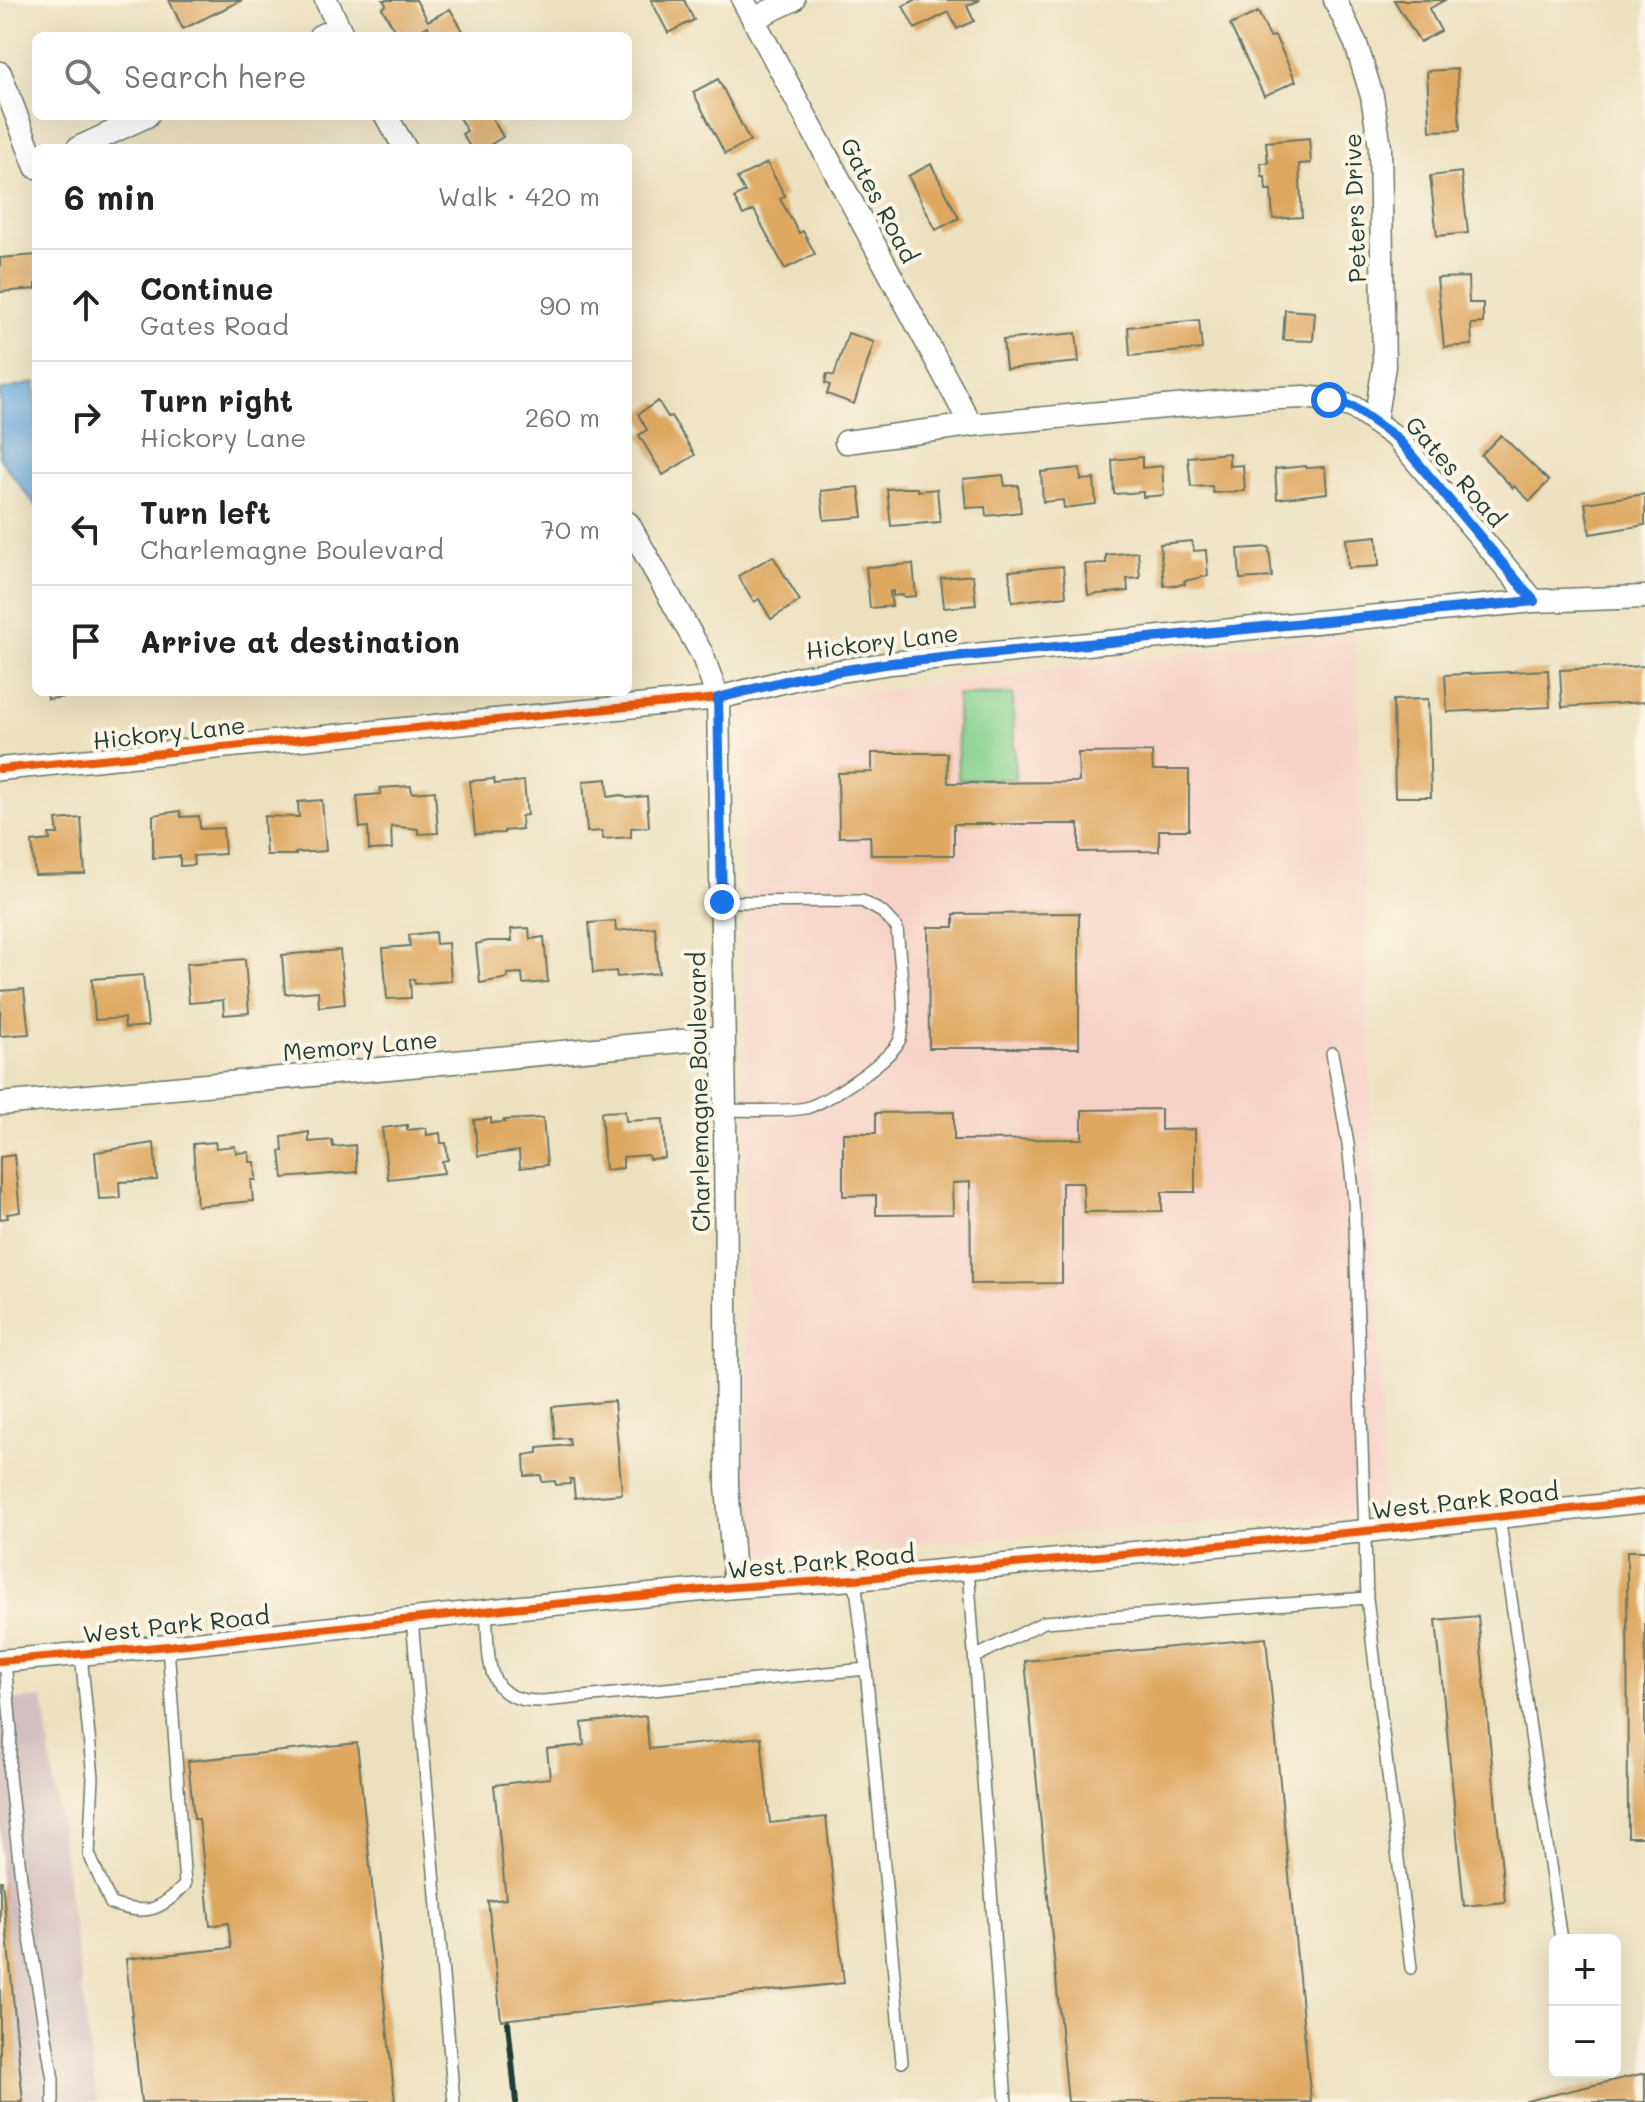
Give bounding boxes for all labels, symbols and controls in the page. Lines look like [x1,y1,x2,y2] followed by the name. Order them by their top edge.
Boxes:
[32,32,632,120] search box
[60,54,104,98] icon: search
[124,56,307,96] text: Search here
[834,132,926,268] street label: Gates Road
[1336,133,1372,283] street label: Peters Drive
[64,174,155,219] text: 6 min
[438,179,600,213] text: Walk · 420 m
[140,268,273,308] text: Continue
[64,283,108,327] icon: ahead
[540,288,600,322] text: 90 m
[140,308,289,342] text: Gates Road
[140,380,293,420] text: Turn right
[1311,382,1347,418] route start
[64,395,108,439] icon: right
[525,400,600,434] text: 260 m
[1399,409,1513,533] street label: Gates Road
[140,420,306,454] text: Hickory Lane
[140,492,271,532] text: Turn left
[64,507,108,551] icon: left
[540,512,600,546] text: 70 m
[140,532,444,566] text: Charlemagne Boulevard
[804,616,960,666] street label: Hickory Lane
[64,619,108,663] icon: arrive
[140,621,460,661] text: Arrive at destination
[91,709,247,755] street label: Hickory Lane
[704,884,740,920] route end
[680,952,716,1232] street label: Charlemagne Boulevard
[281,1023,439,1067] street label: Memory Lane
[1370,1475,1560,1525] street label: West Park Road
[726,1537,916,1585] street label: West Park Road
[81,1599,271,1649] street label: West Park Road
[1549,1934,1621,2078] map controls
[1549,1934,1621,2006] button: +
[1549,2006,1621,2078] button: −

